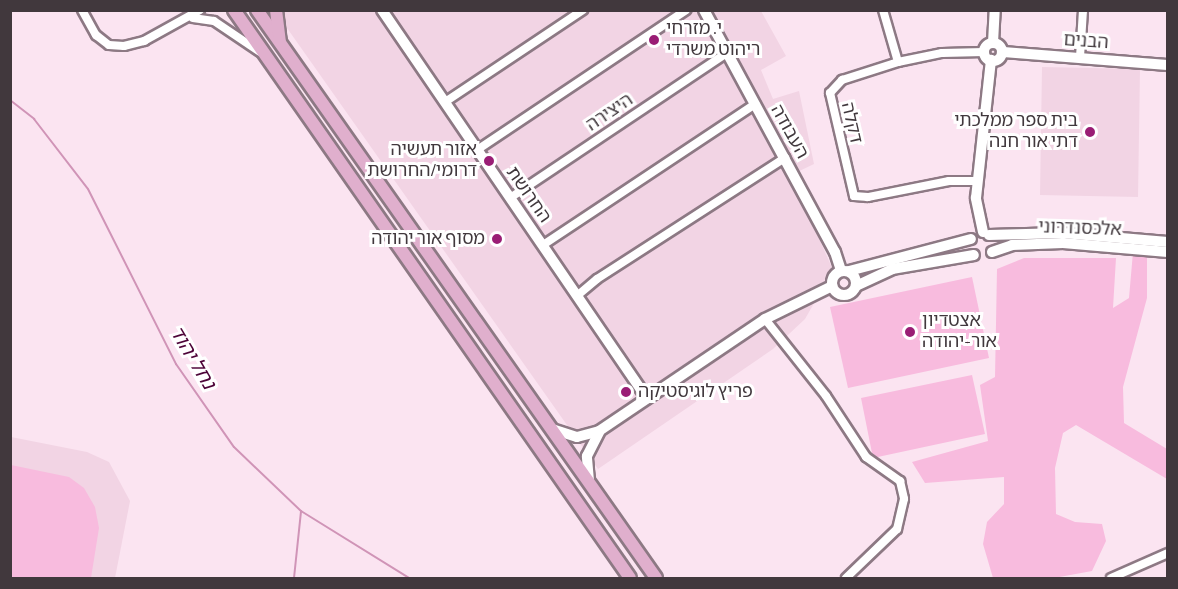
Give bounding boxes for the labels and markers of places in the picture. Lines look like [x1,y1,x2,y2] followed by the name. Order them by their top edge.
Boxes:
[666,19,760,62] place label: י. מזרחי ריהוט משרדי
[647,33,661,47] marker: י. מזרחי ריהוט משרדי
[954,111,1078,154] place label: בית ספר ממלכתי דתי אור חנה
[1083,125,1097,139] marker: בית ספר ממלכתי דתי אור חנה
[367,140,477,182] place label: אזור תעשיה דרומי/החרושת
[482,154,496,168] marker: אזור תעשיה דרומי/החרושת
[371,228,485,250] place label: מסוף אור יהודה
[490,232,504,246] marker: מסוף אור יהודה
[922,311,997,354] place label: אצטדיון אור-יהודה
[903,325,917,339] marker: אצטדיון אור-יהודה
[638,381,753,403] place label: פריץ לוגיסטיקה
[619,385,633,399] marker: פריץ לוגיסטיקה

